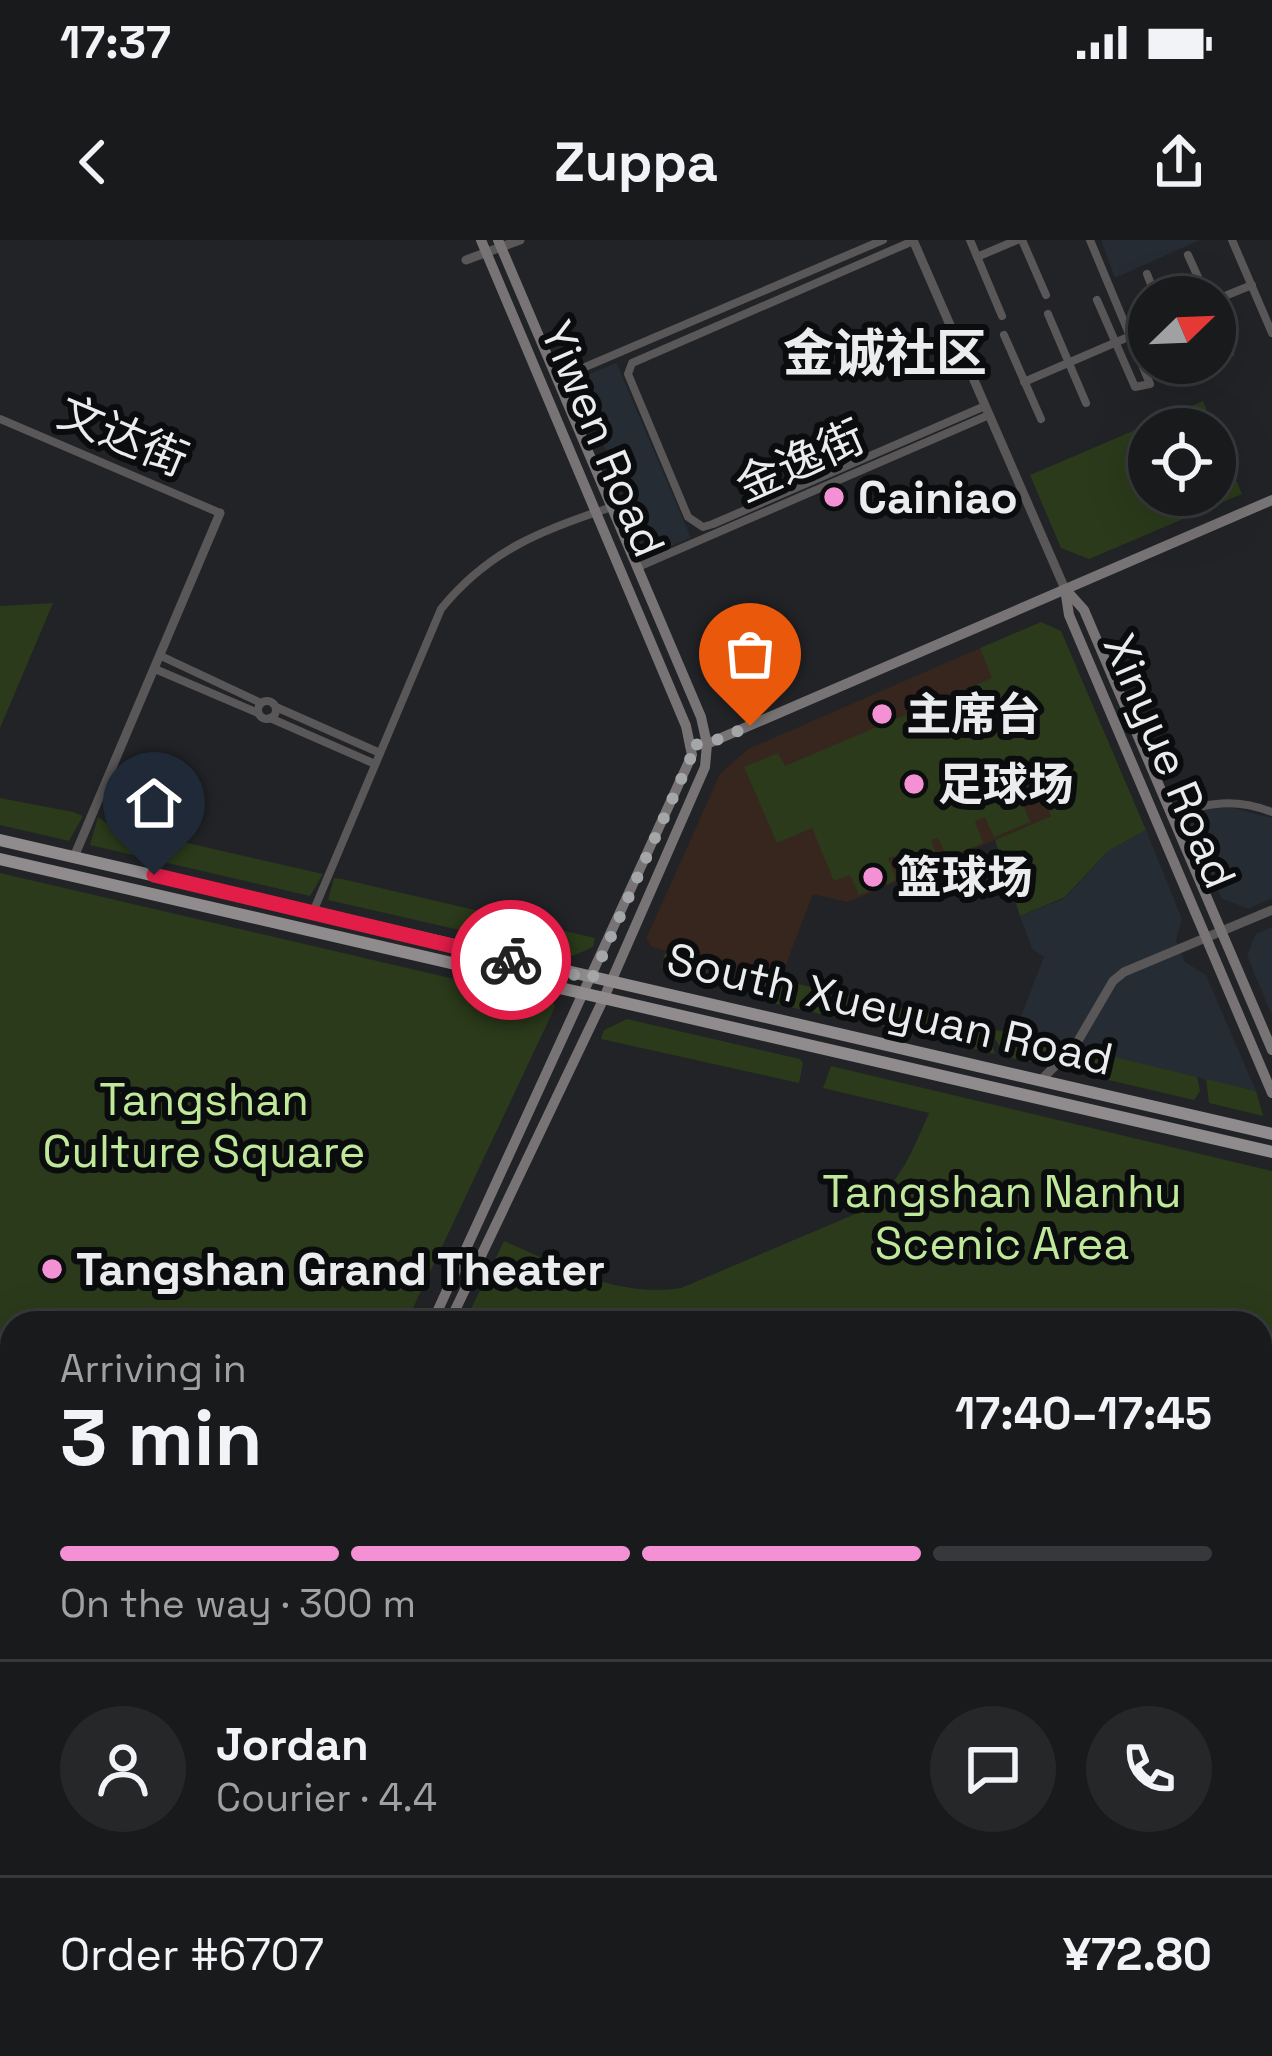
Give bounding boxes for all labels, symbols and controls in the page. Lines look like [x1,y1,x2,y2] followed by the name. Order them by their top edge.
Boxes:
[60,14,171,71] text: 17:37
[554,128,718,197] text: Zuppa
[60,129,126,195] icon: back
[1146,129,1212,195] icon: share
[1128,276,1236,384] north arrow
[1128,276,1236,516] map controls
[528,313,678,565] street label: Yiwen Road
[783,321,987,386] district label: 金诚社区
[50,383,196,489] street label: 文达街
[727,408,873,514] street label: 金逸街
[1128,408,1236,516] button: locate
[858,469,1018,526] place label: Cainiao
[821,484,847,510] marker: Cainiao
[699,603,801,726] pin
[717,621,783,687] icon: bag
[1091,625,1249,897] street label: Xinyue Road
[906,686,1041,743] place label: 主席台
[869,701,895,727] marker: 主席台
[103,752,205,875] pin
[938,756,1073,813] place label: 足球场
[121,770,187,836] icon: home
[901,771,927,797] marker: 足球场
[897,849,1032,906] place label: 篮球场
[860,864,886,890] marker: 篮球场
[451,900,571,1020] courier
[478,927,544,993] icon: bike
[662,930,1118,1088] street label: South Xueyuan Road
[43,1071,365,1180] park label: Tangshan Culture Square
[822,1163,1182,1272] park label: Tangshan Nanhu Scenic Area
[76,1241,605,1298] place label: Tangshan Grand Theater
[39,1256,65,1282] marker: Tangshan Grand Theater
[60,1344,247,1393] text: Arriving in
[955,1385,1212,1442] text: 17:40–17:45
[60,1388,263,1488] text: 3 min
[60,1579,416,1628] text: On the way · 300 m
[60,1706,186,1832] button: person
[930,1706,1056,1832] button: chat
[1086,1706,1212,1832] button: phone
[216,1716,369,1773] text: Jordan
[216,1773,437,1822] text: Courier · 4.4
[60,1926,324,1983] text: Order #6707
[1063,1926,1212,1983] text: ¥72.80

